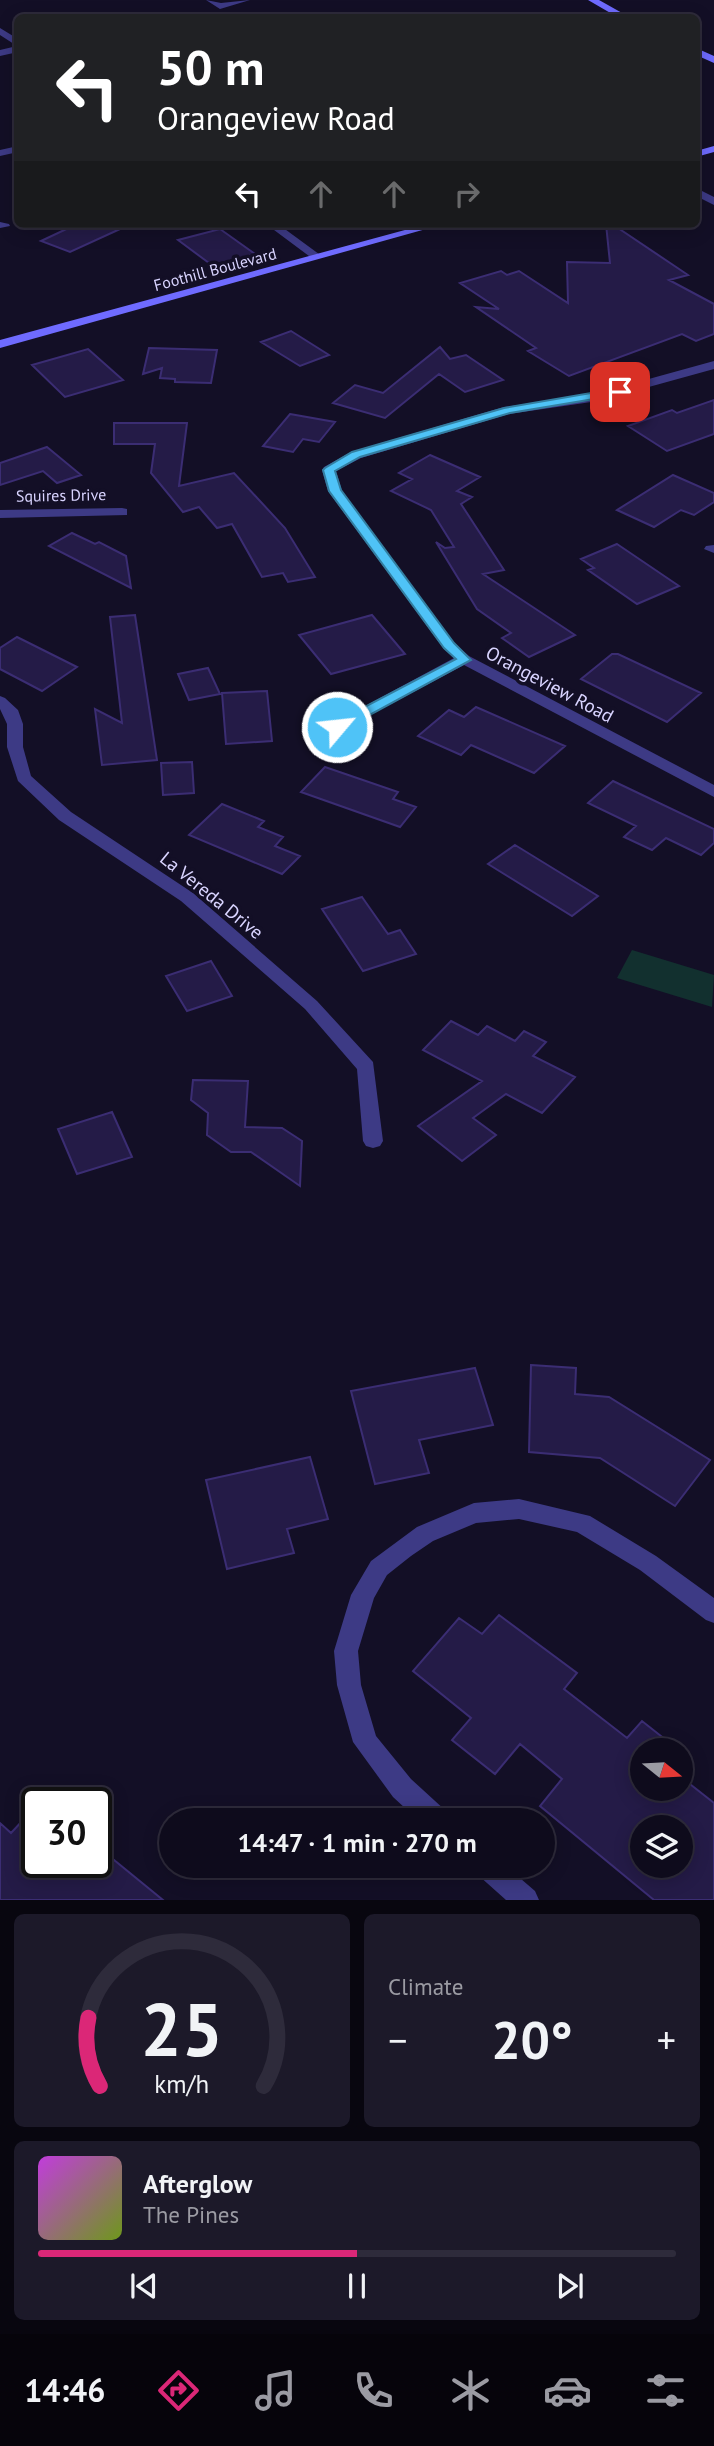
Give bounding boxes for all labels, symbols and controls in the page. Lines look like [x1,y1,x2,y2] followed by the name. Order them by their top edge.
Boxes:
[157,35,264,99] text: 50 m
[42,42,133,133] icon: left
[157,97,395,139] text: Orangeview Road
[229,175,267,213] icon: left
[302,175,340,213] icon: ahead
[375,175,413,213] icon: ahead
[448,175,486,213] icon: right
[151,243,279,295] street label: Foothill Boulevard
[590,362,650,422] pin
[601,373,639,411] icon: arrive
[16,484,106,506] street label: Squires Drive
[482,640,618,728] street label: Orangeview Road
[300,690,374,764] position arrow
[155,846,269,944] street label: La Vereda Drive
[630,1738,693,1801] north arrow
[630,1738,693,1878] map controls
[21,1787,112,1878] speed limit sign: 30
[630,1815,693,1878] button: layers
[237,1826,477,1859] text: 14:47 · 1 min · 270 m
[388,1972,463,2001] text: Climate
[141,1983,223,2077] text: 25
[491,2006,573,2073] text: 20°
[388,2015,407,2064] text: −
[657,2015,676,2064] text: +
[155,2068,209,2100] text: km/h
[143,2167,252,2200] text: Afterglow
[143,2200,239,2229] text: The Pines
[125,2267,163,2305] icon: previous
[338,2267,376,2305] icon: pause
[551,2267,589,2305] icon: next
[154,2366,203,2415] icon: directions
[251,2366,300,2415] icon: music
[349,2366,398,2415] icon: phone
[446,2366,495,2415] icon: climate
[543,2366,592,2415] icon: car
[641,2366,690,2415] icon: filters
[24,2369,105,2411] text: 14:46

